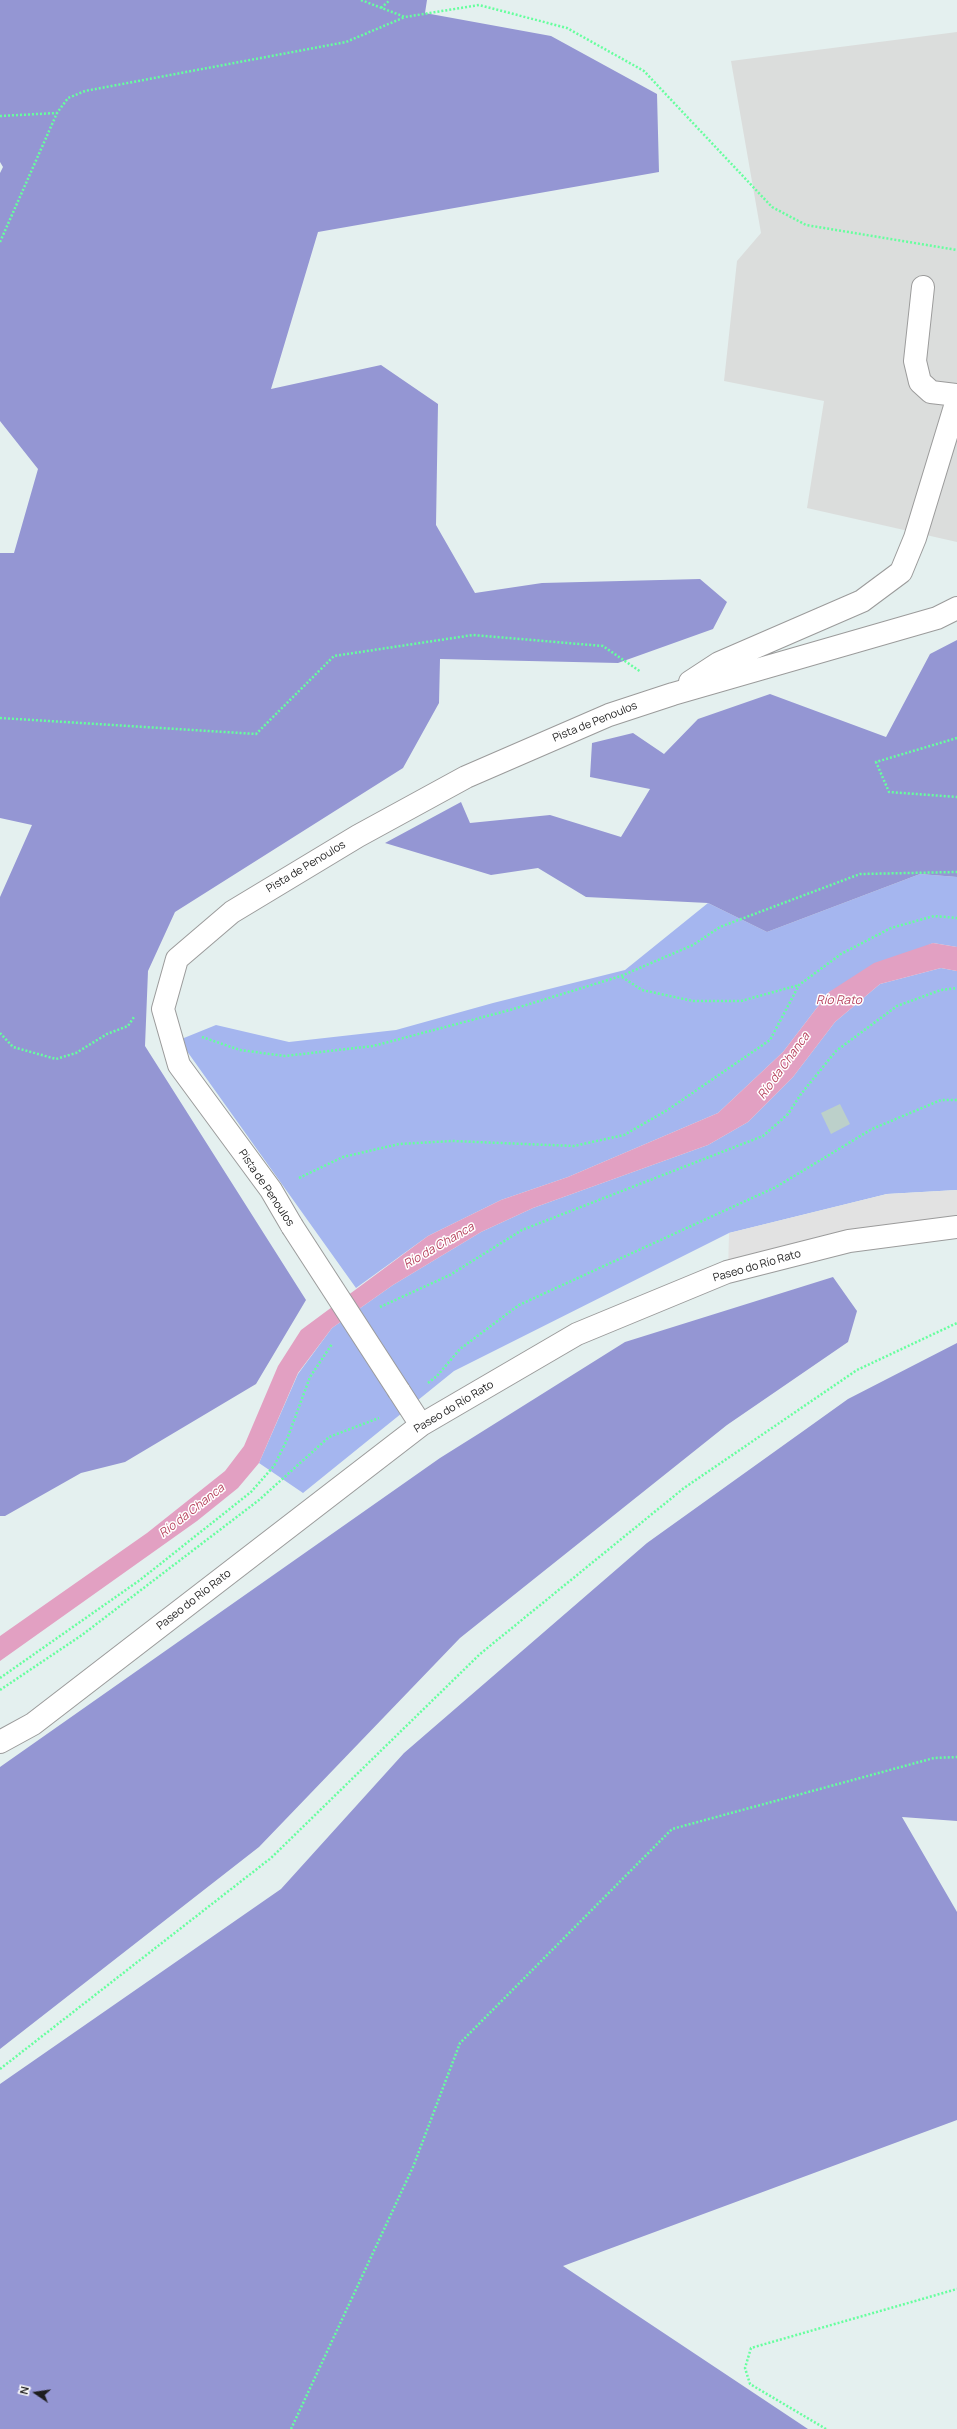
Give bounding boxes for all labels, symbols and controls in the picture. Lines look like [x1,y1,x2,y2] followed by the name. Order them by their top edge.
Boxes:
[551,699,639,745] street label: Pista de Penoulos
[264,838,348,896] street label: Pista de Penoulos
[816,994,862,1008] water label: Río Rato
[755,1030,813,1102] water label: Río da Chanca
[235,1147,297,1229] street label: Pista de Penoulos
[401,1220,477,1272] water label: Río da Chanca
[712,1247,802,1285] street label: Paseo do Río Rato
[412,1378,496,1436] street label: Paseo do Río Rato
[157,1481,227,1541] water label: Río da Chanca
[154,1567,234,1633] street label: Paseo do Río Rato
[16,2373,56,2413] north arrow
[16,2385,32,2396] text: N

